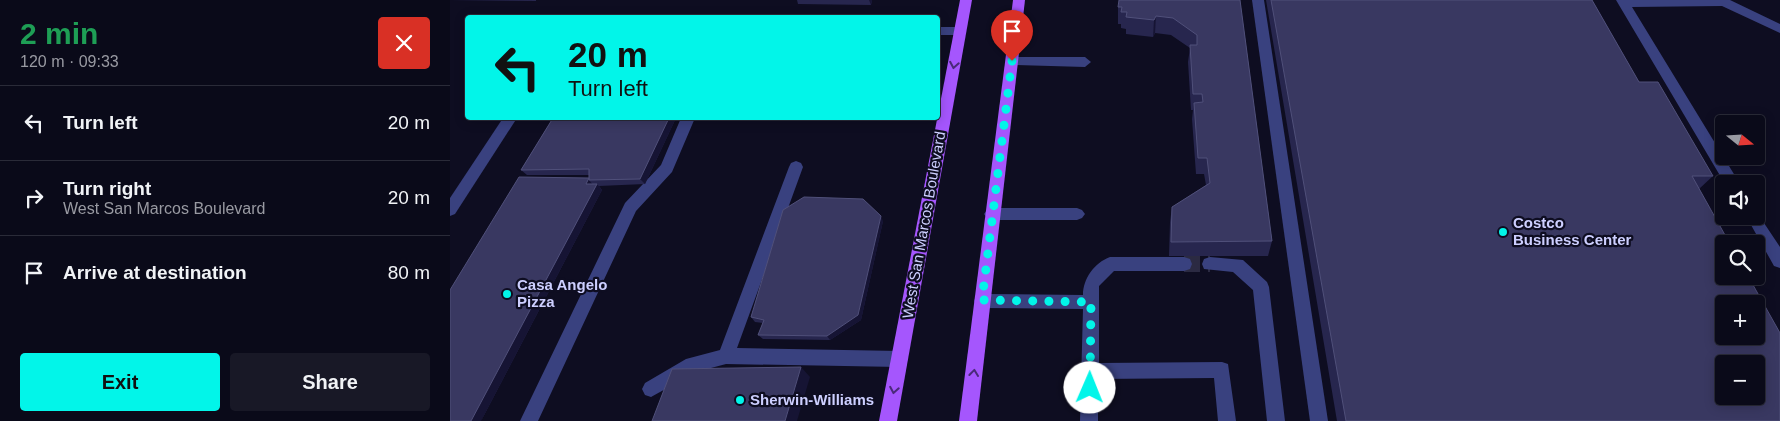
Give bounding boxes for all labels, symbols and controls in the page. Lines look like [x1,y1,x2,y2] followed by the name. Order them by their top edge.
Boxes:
[991,10,1033,61] pin
[20,17,98,50] text: 2 min
[378,17,430,69] button: close
[998,17,1026,45] icon: arrive
[485,35,550,100] icon: left
[568,35,648,74] text: 20 m
[20,53,119,70] text: 120 m · 09:33
[949,61,959,69] one-way arrow
[568,76,648,101] text: Turn left
[20,109,48,137] icon: left
[63,112,138,133] text: Turn left
[388,112,430,133] text: 20 m
[1715,115,1765,165] north arrow
[1715,115,1765,405] map controls
[899,130,948,320] street label: West San Marcos Boulevard
[1715,175,1765,225] button: sound
[63,178,151,199] text: Turn right
[20,184,48,212] icon: right
[388,187,430,208] text: 20 m
[63,200,265,217] text: West San Marcos Boulevard
[1513,214,1632,248] place label: Costco Business Center
[1497,226,1509,238] marker: Costco Business Center
[1715,235,1765,285] button: search
[20,259,48,287] icon: arrive
[63,262,247,283] text: Arrive at destination
[388,262,430,283] text: 80 m
[517,276,607,310] place label: Casa Angelo Pizza
[501,288,513,300] marker: Casa Angelo Pizza
[1715,295,1765,345] button: +
[20,353,220,411] button: Exit
[230,353,430,411] button: Share
[1715,355,1765,405] button: −
[1063,361,1115,413] position arrow
[968,368,978,377] one-way arrow
[889,386,899,394] one-way arrow
[750,391,874,408] place label: Sherwin-Williams
[734,394,746,406] marker: Sherwin-Williams

